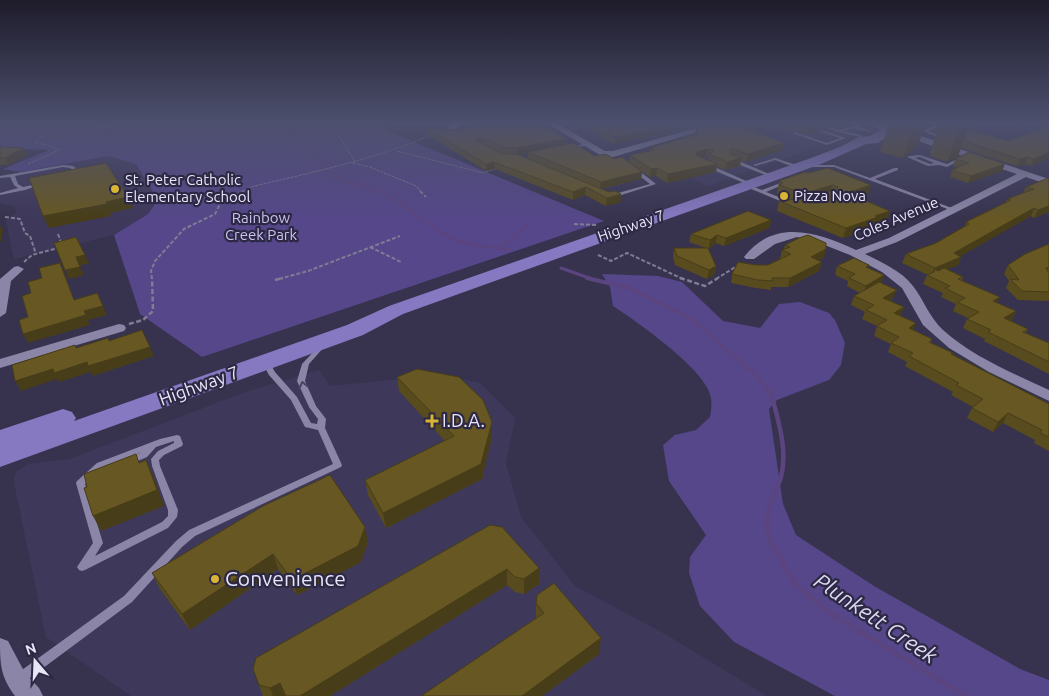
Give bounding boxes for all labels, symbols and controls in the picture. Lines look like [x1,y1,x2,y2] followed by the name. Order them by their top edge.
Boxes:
[125,171,251,205] place label: St. Peter Catholic Elementary School
[109,183,121,195] marker: St. Peter Catholic Elementary School
[794,187,866,204] place label: Pizza Nova
[778,190,790,202] marker: Pizza Nova
[851,193,941,244] street label: Coles Avenue
[595,206,667,245] street label: Highway 7
[225,209,298,243] park label: Rainbow Creek Park
[156,361,241,409] street label: Highway 7
[298,380,309,389] one-way arrow
[442,410,485,430] place label: I.D.A.
[426,415,438,427] marker: I.D.A.
[225,566,346,590] place label: Convenience
[810,567,943,668] water label: Plunkett Creek
[209,573,221,585] marker: Convenience
[10,636,60,686] north arrow
[23,639,38,658] text: N

